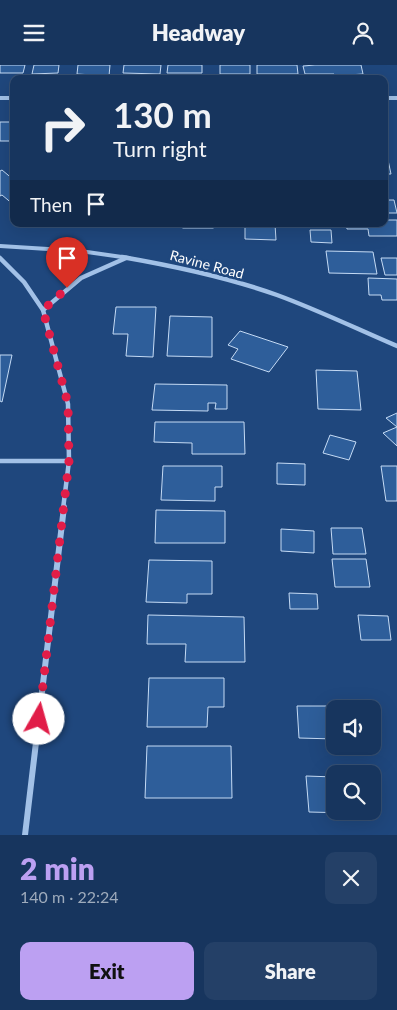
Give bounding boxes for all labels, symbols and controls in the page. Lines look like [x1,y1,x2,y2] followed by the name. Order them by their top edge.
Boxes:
[20,19,48,47] icon: menu
[152,19,245,46] text: Headway
[349,19,377,47] icon: person
[113,93,212,135] text: 130 m
[30,95,95,160] icon: right
[113,135,207,162] text: Turn right
[82,190,110,218] icon: arrive
[30,193,72,216] text: Then
[46,237,88,288] pin
[53,244,81,272] icon: arrive
[168,246,246,282] street label: Ravine Road
[12,692,64,744] position arrow
[326,700,381,820] map controls
[326,700,381,755] button: sound
[326,765,381,820] button: search
[20,850,95,886] text: 2 min
[325,852,377,904] button: close
[20,887,119,906] text: 140 m · 22:24
[20,942,194,1000] button: Exit
[204,942,377,1000] button: Share

